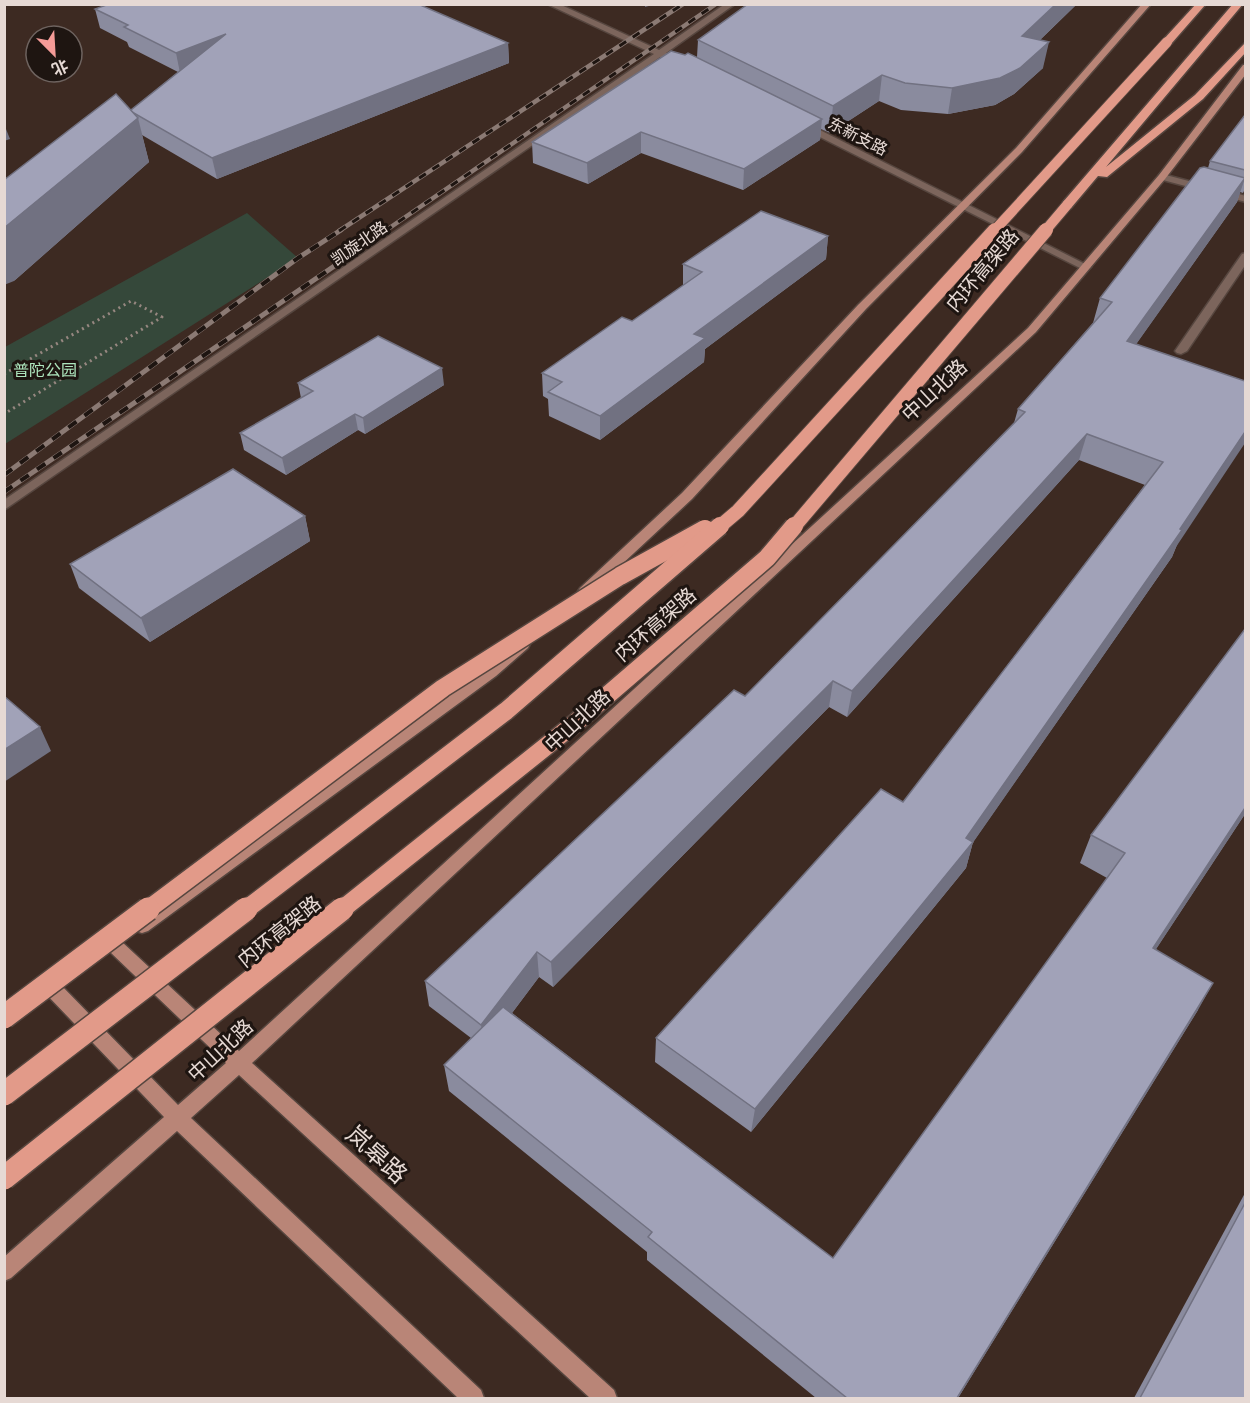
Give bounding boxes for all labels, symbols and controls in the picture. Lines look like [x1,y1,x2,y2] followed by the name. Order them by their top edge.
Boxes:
[24,24,84,84] north arrow
[49,55,71,80] text: 北
[825,113,891,159] street label: 东新支路
[327,216,391,270] street label: 凯旋北路
[940,223,1024,317] street label: 内环高架路
[896,353,972,427] street label: 中山北路
[13,360,77,380] park label: 普陀公园
[608,581,702,667] street label: 内环高架路
[539,683,615,757] street label: 中山北路
[232,889,326,973] street label: 内环高架路
[182,1013,258,1087] street label: 中山北路
[340,1118,414,1190] street label: 岚皋路

